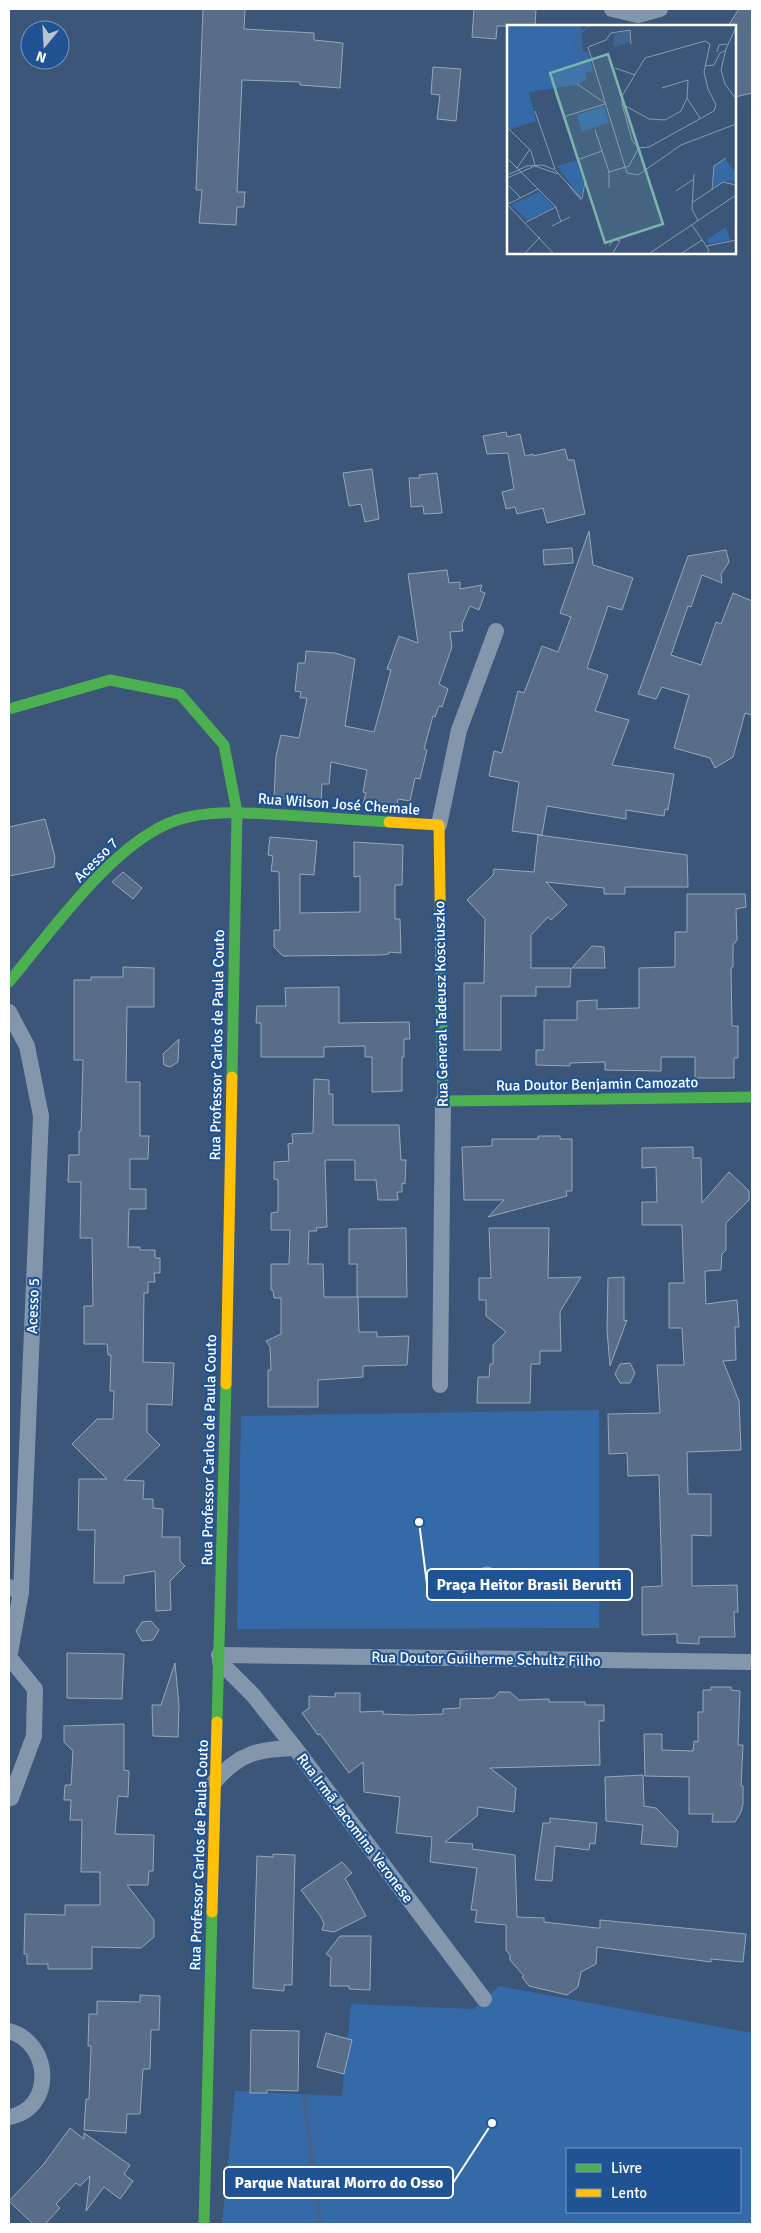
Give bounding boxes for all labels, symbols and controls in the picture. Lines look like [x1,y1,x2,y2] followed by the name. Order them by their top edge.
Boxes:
[20,20,70,70] north arrow
[507,25,736,254] inset map
[34,47,48,66] text: N
[257,789,421,819] street label: Rua Wilson José Chemale
[70,834,122,886] street label: Acesso 7
[430,901,452,1107] street label: Rua General Tadeusz Kosciuszko
[206,929,228,1161] street label: Rua Professor Carlos de Paula Couto
[496,1073,699,1095] street label: Rua Doutor Benjamin Camozato
[23,1278,43,1334] street label: Acesso 5
[198,1334,220,1566] street label: Rua Professor Carlos de Paula Couto
[427,1569,632,1600] callout: Praça Heitor Brasil Berutti
[437,1575,621,1595] text: Praça Heitor Brasil Berutti
[371,1648,601,1670] street label: Rua Doutor Guilherme Schultz Filho
[186,1739,212,1971] street label: Rua Professor Carlos de Paula Couto
[293,1750,417,1906] street label: Rua Irmã Jacomina Veronese
[566,2148,741,2213] legend
[611,2159,642,2177] text: Livre
[224,2167,453,2198] callout: Parque Natural Morro do Osso
[235,2173,443,2193] text: Parque Natural Morro do Osso
[611,2184,647,2202] text: Lento

